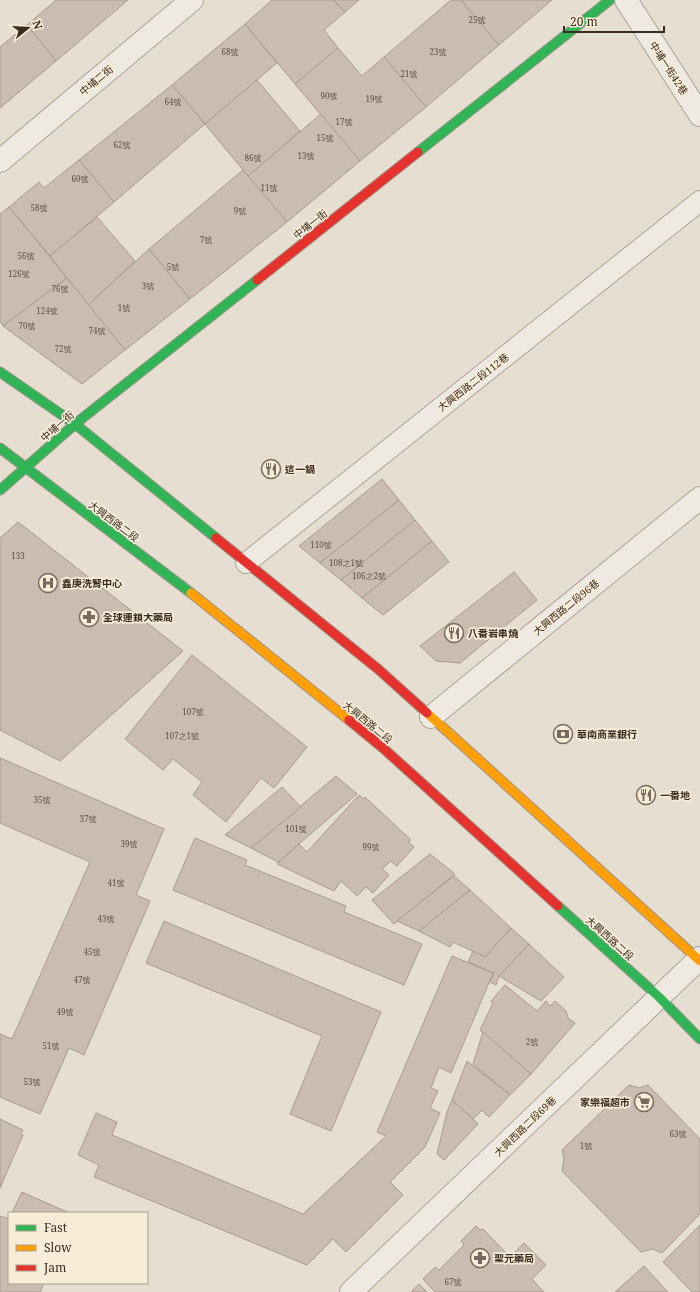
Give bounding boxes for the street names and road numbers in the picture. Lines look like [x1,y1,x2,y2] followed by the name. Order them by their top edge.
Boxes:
[646,39,692,97] street label: 中埔一街42巷
[76,62,116,98] street label: 中埔二街
[290,206,330,242] street label: 中埔一街
[434,350,512,414] street label: 大興西路二段112巷
[37,408,77,444] street label: 中埔一街
[86,497,142,545] street label: 大興西路二段
[530,576,602,638] street label: 大興西路二段96巷
[340,698,396,746] street label: 大興西路二段
[583,913,637,963] street label: 大興西路二段
[491,1093,559,1159] street label: 大興西路二段69巷

